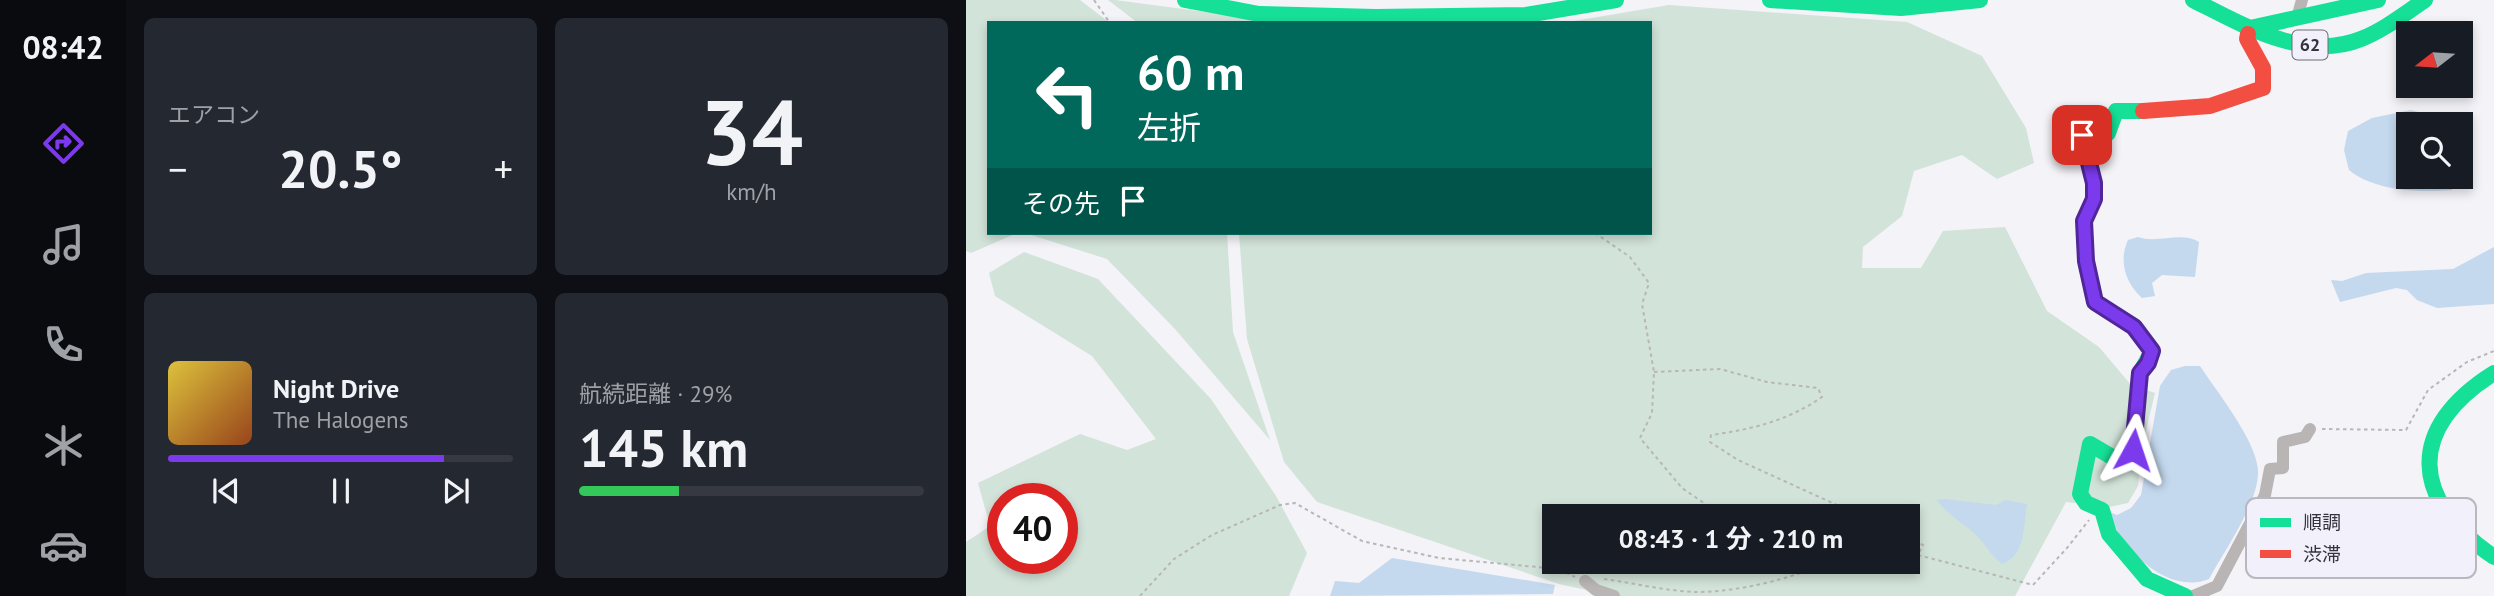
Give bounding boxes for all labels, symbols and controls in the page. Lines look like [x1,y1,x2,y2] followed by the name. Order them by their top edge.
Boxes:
[2396,21,2473,98] north arrow
[2396,21,2473,189] map controls
[22,26,104,68] text: 08:42
[2292,31,2328,60] road number: 62
[1137,40,1244,104] text: 60 m
[1022,49,1113,140] icon: left
[700,72,803,190] text: 34
[168,100,260,129] text: エアコン
[2052,105,2112,165] pin
[1137,106,1201,148] text: 左折
[2396,112,2473,189] button: search
[2063,116,2101,154] icon: arrive
[39,119,88,168] icon: directions
[279,135,402,202] text: 20.5°
[168,144,187,193] text: −
[494,144,513,193] text: +
[726,177,777,206] text: km/h
[1114,182,1152,220] icon: arrive
[1022,187,1100,220] text: その先
[39,220,88,269] icon: music
[39,320,88,369] icon: phone
[273,372,399,405] text: Night Drive
[579,379,732,408] text: 航続距離 · 29%
[273,405,408,434] text: The Halogens
[2096,413,2170,487] position arrow
[579,414,748,481] text: 145 km
[39,421,88,470] icon: climate
[207,472,245,510] icon: previous
[322,472,360,510] icon: pause
[437,472,475,510] icon: next
[987,483,1078,574] speed limit sign: 40
[2246,498,2476,578] legend
[2303,510,2341,534] text: 順調
[39,521,88,570] icon: car
[1619,522,1843,555] text: 08:43 · 1 分 · 210 m
[2303,542,2341,566] text: 渋滞

